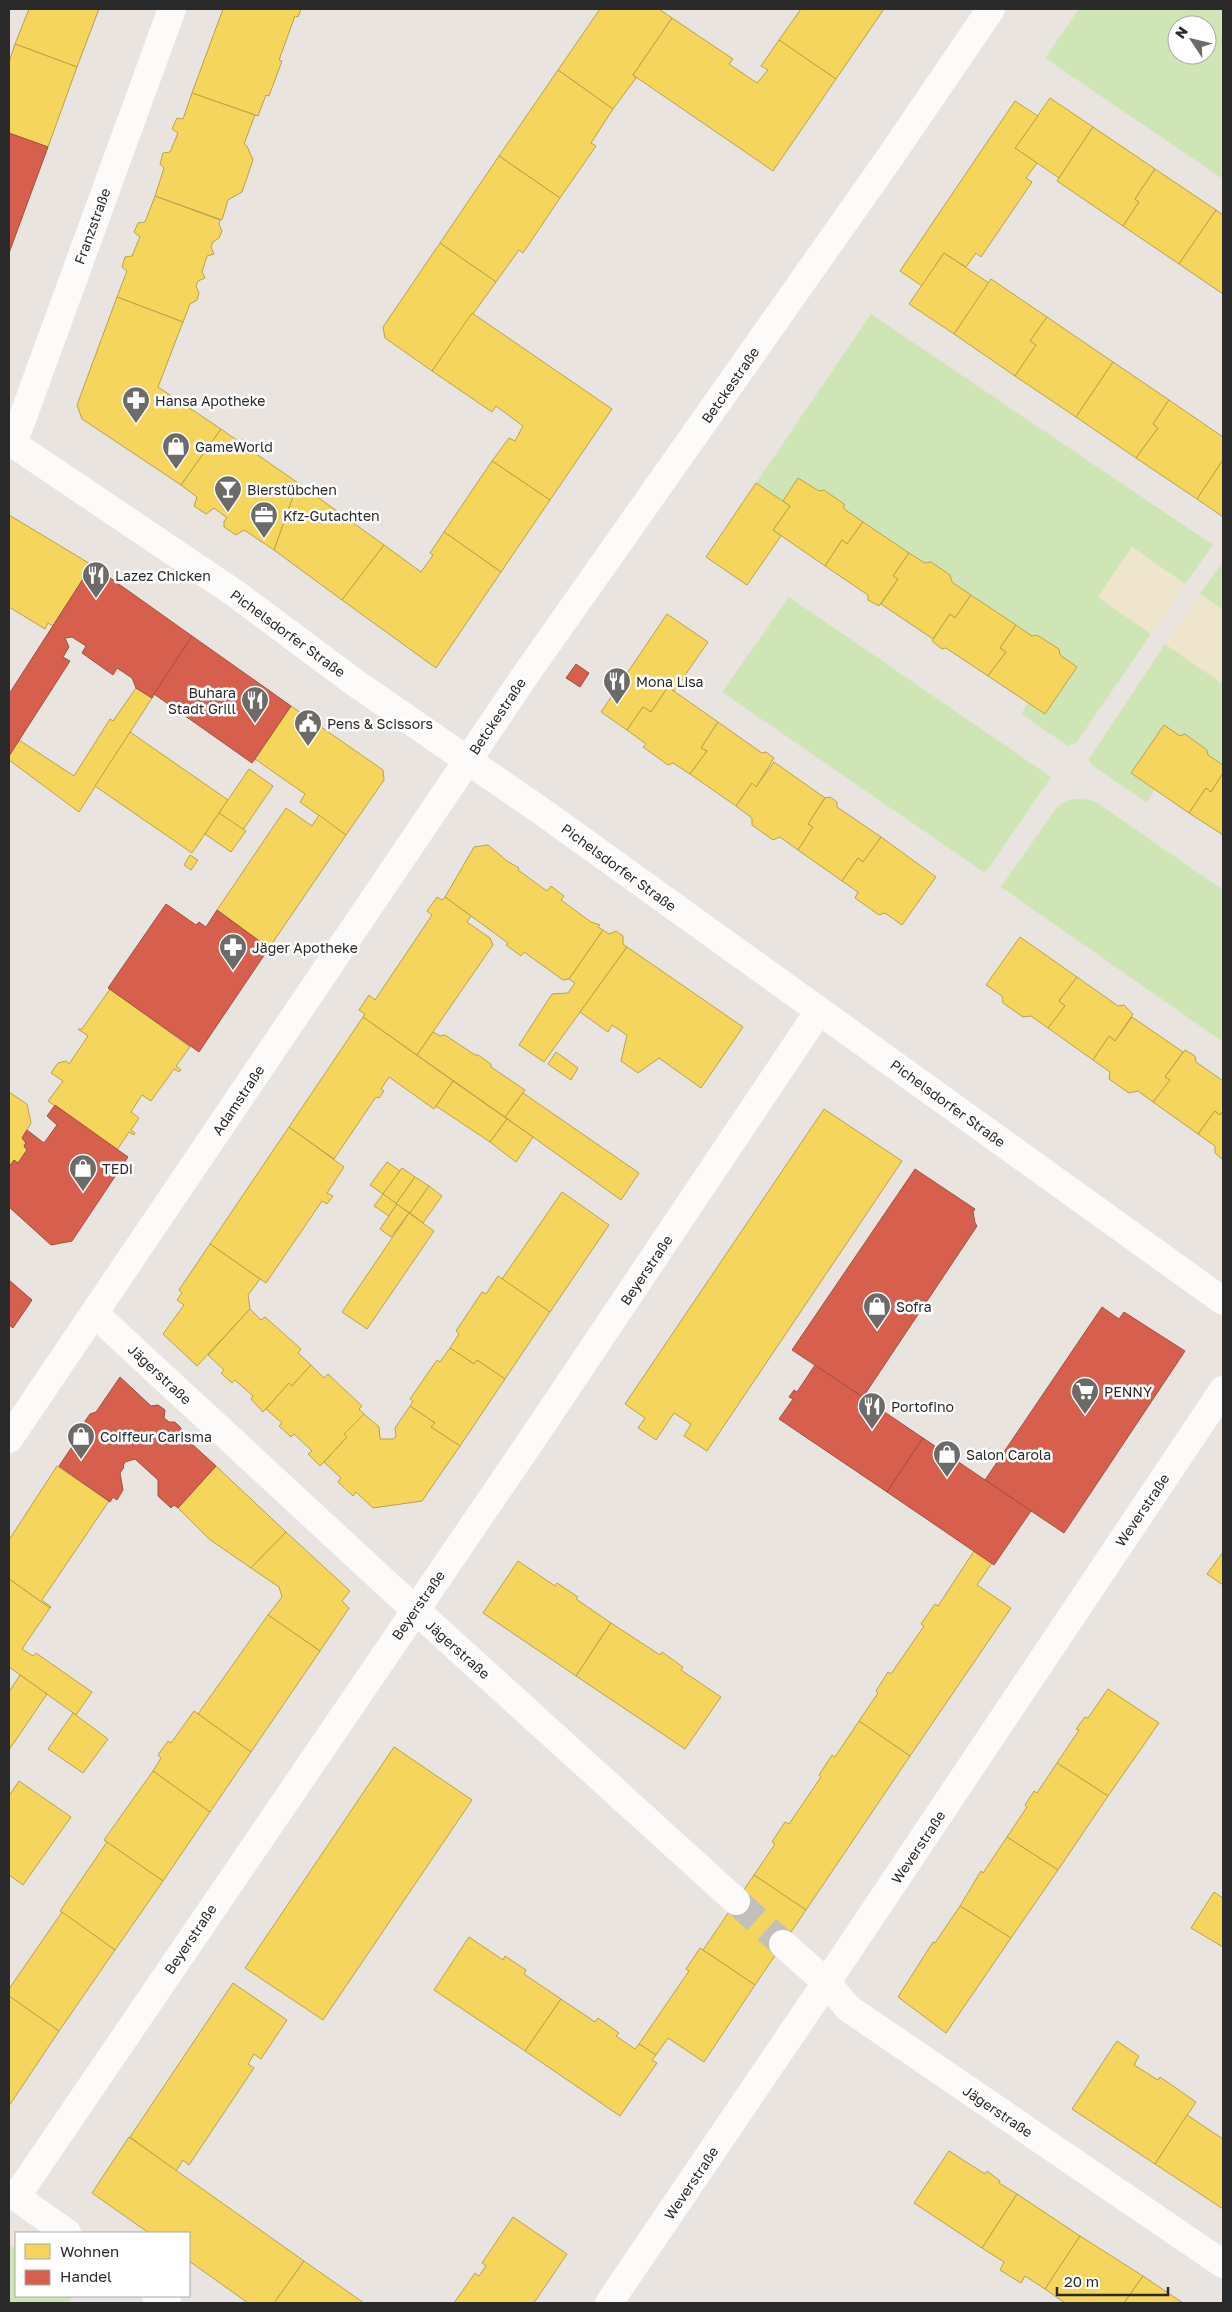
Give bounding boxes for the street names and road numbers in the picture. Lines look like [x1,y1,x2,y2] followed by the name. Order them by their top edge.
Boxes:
[70,186,114,266] street label: Franzstraße
[698,344,762,426] street label: Betckestraße
[227,586,349,680] street label: Pichelsdorfer Straße
[465,674,529,758] street label: Betckestraße
[558,820,680,914] street label: Pichelsdorfer Straße
[887,1056,1009,1150] street label: Pichelsdorfer Straße
[208,1062,268,1138] street label: Adamstraße
[616,1232,676,1308] street label: Beyerstraße
[125,1340,195,1408] street label: Jägerstraße
[1111,1470,1173,1550] street label: Weverstraße
[388,1567,448,1643] street label: Beyerstraße
[422,1616,494,1682] street label: Jägerstraße
[887,1807,949,1887] street label: Weverstraße
[160,1901,220,1977] street label: Beyerstraße
[960,2081,1036,2141] street label: Jägerstraße
[660,2143,722,2223] street label: Weverstraße

